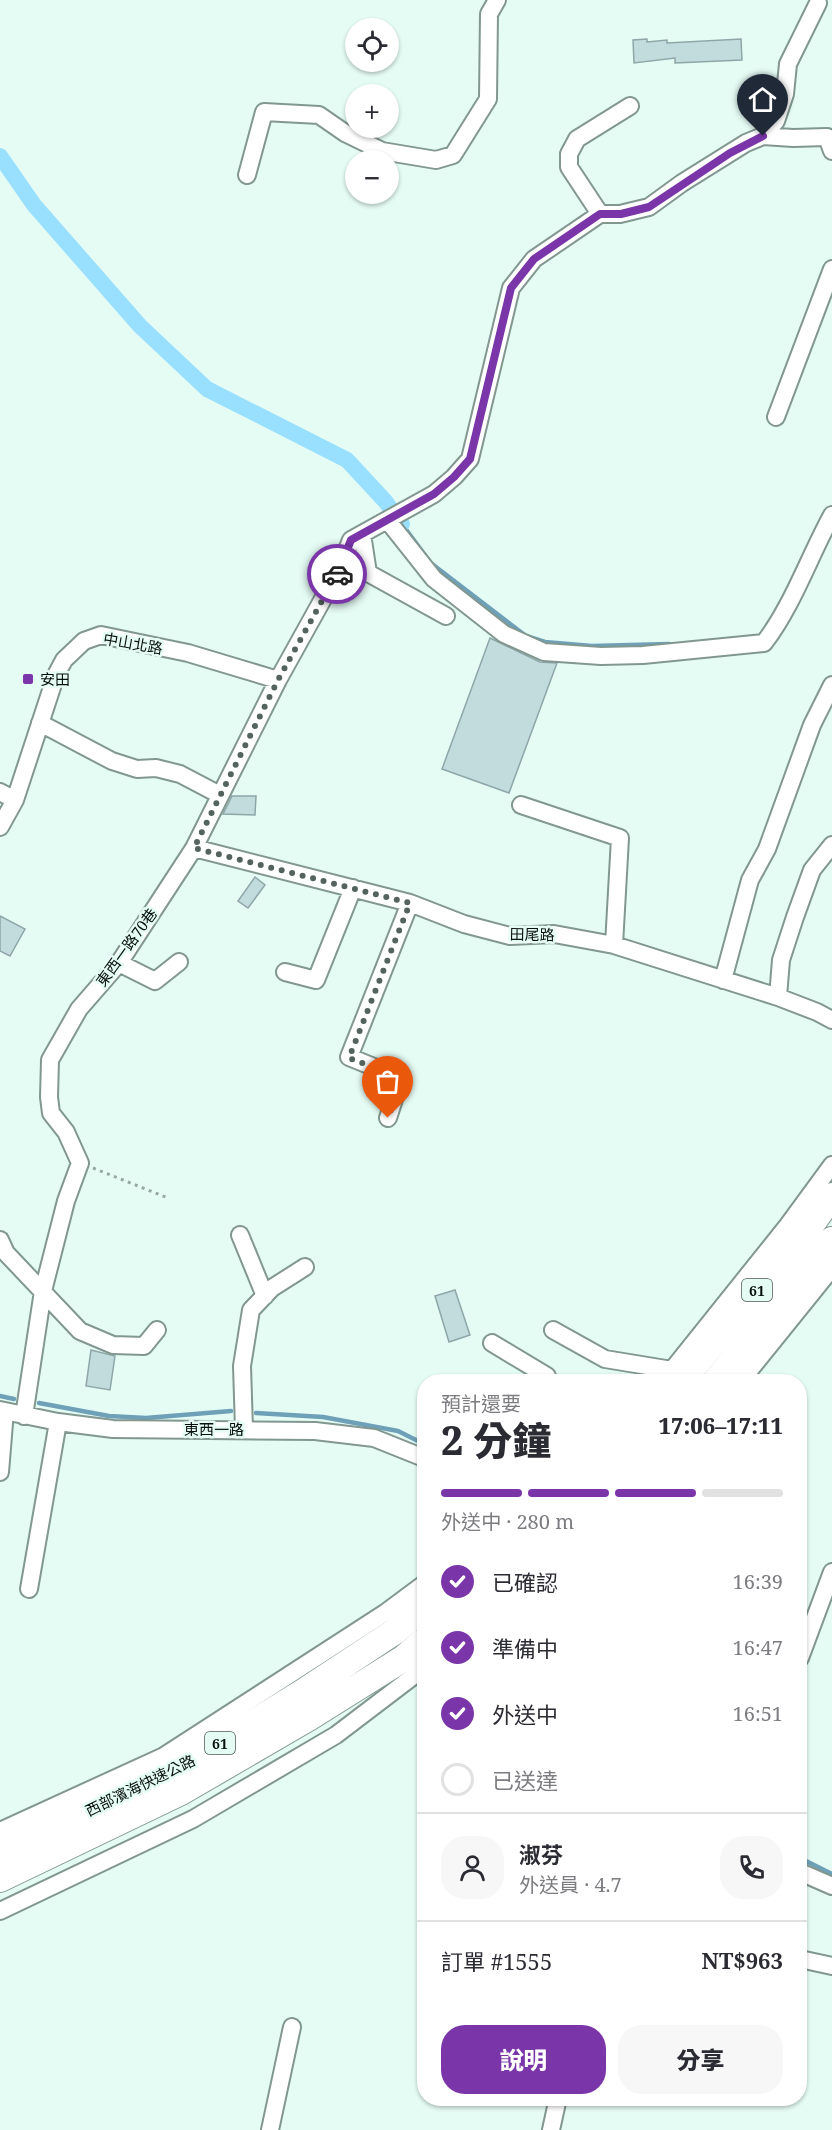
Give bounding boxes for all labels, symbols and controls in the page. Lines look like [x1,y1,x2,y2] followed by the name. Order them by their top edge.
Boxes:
[345,18,399,204] map controls
[345,18,399,72] button: locate
[737,74,788,136] pin
[746,83,779,116] icon: home
[345,84,399,138] button: +
[345,150,399,204] button: −
[307,544,367,604] courier
[321,558,354,591] icon: car
[102,628,164,658] street label: 中山北路
[40,669,70,689] place label: 安田
[21,672,35,686] marker: 安田
[91,904,161,990] street label: 東西一路70巷
[509,924,555,944] street label: 田尾路
[362,1056,413,1118] pin
[371,1065,404,1098] icon: bag
[742,1279,772,1301] road number: 61
[441,1390,521,1417] text: 預計還要
[659,1410,783,1440] text: 17:06–17:11
[441,1413,551,1466] text: 2 分鐘
[184,1419,244,1439] street label: 東西一路
[441,1508,574,1535] text: 外送中 · 280 m
[441,1565,474,1598] icon: check
[492,1567,558,1597] text: 已確認
[733,1568,783,1595] text: 16:39
[441,1631,474,1664] icon: check
[492,1633,558,1663] text: 準備中
[733,1634,783,1661] text: 16:47
[441,1697,474,1730] icon: check
[492,1699,558,1729] text: 外送中
[733,1700,783,1727] text: 16:51
[205,1732,235,1754] road number: 61
[82,1750,198,1820] street label: 西部濱海快速公路
[492,1765,558,1795] text: 已送達
[441,1836,504,1899] button: person
[720,1836,783,1899] button: phone
[519,1839,563,1869] text: 淑芬
[519,1871,622,1898] text: 外送員 · 4.7
[702,1945,783,1975] text: NT$963
[441,1946,552,1976] text: 訂單 #1555
[441,2025,606,2094] button: 說明
[618,2025,783,2094] button: 分享

